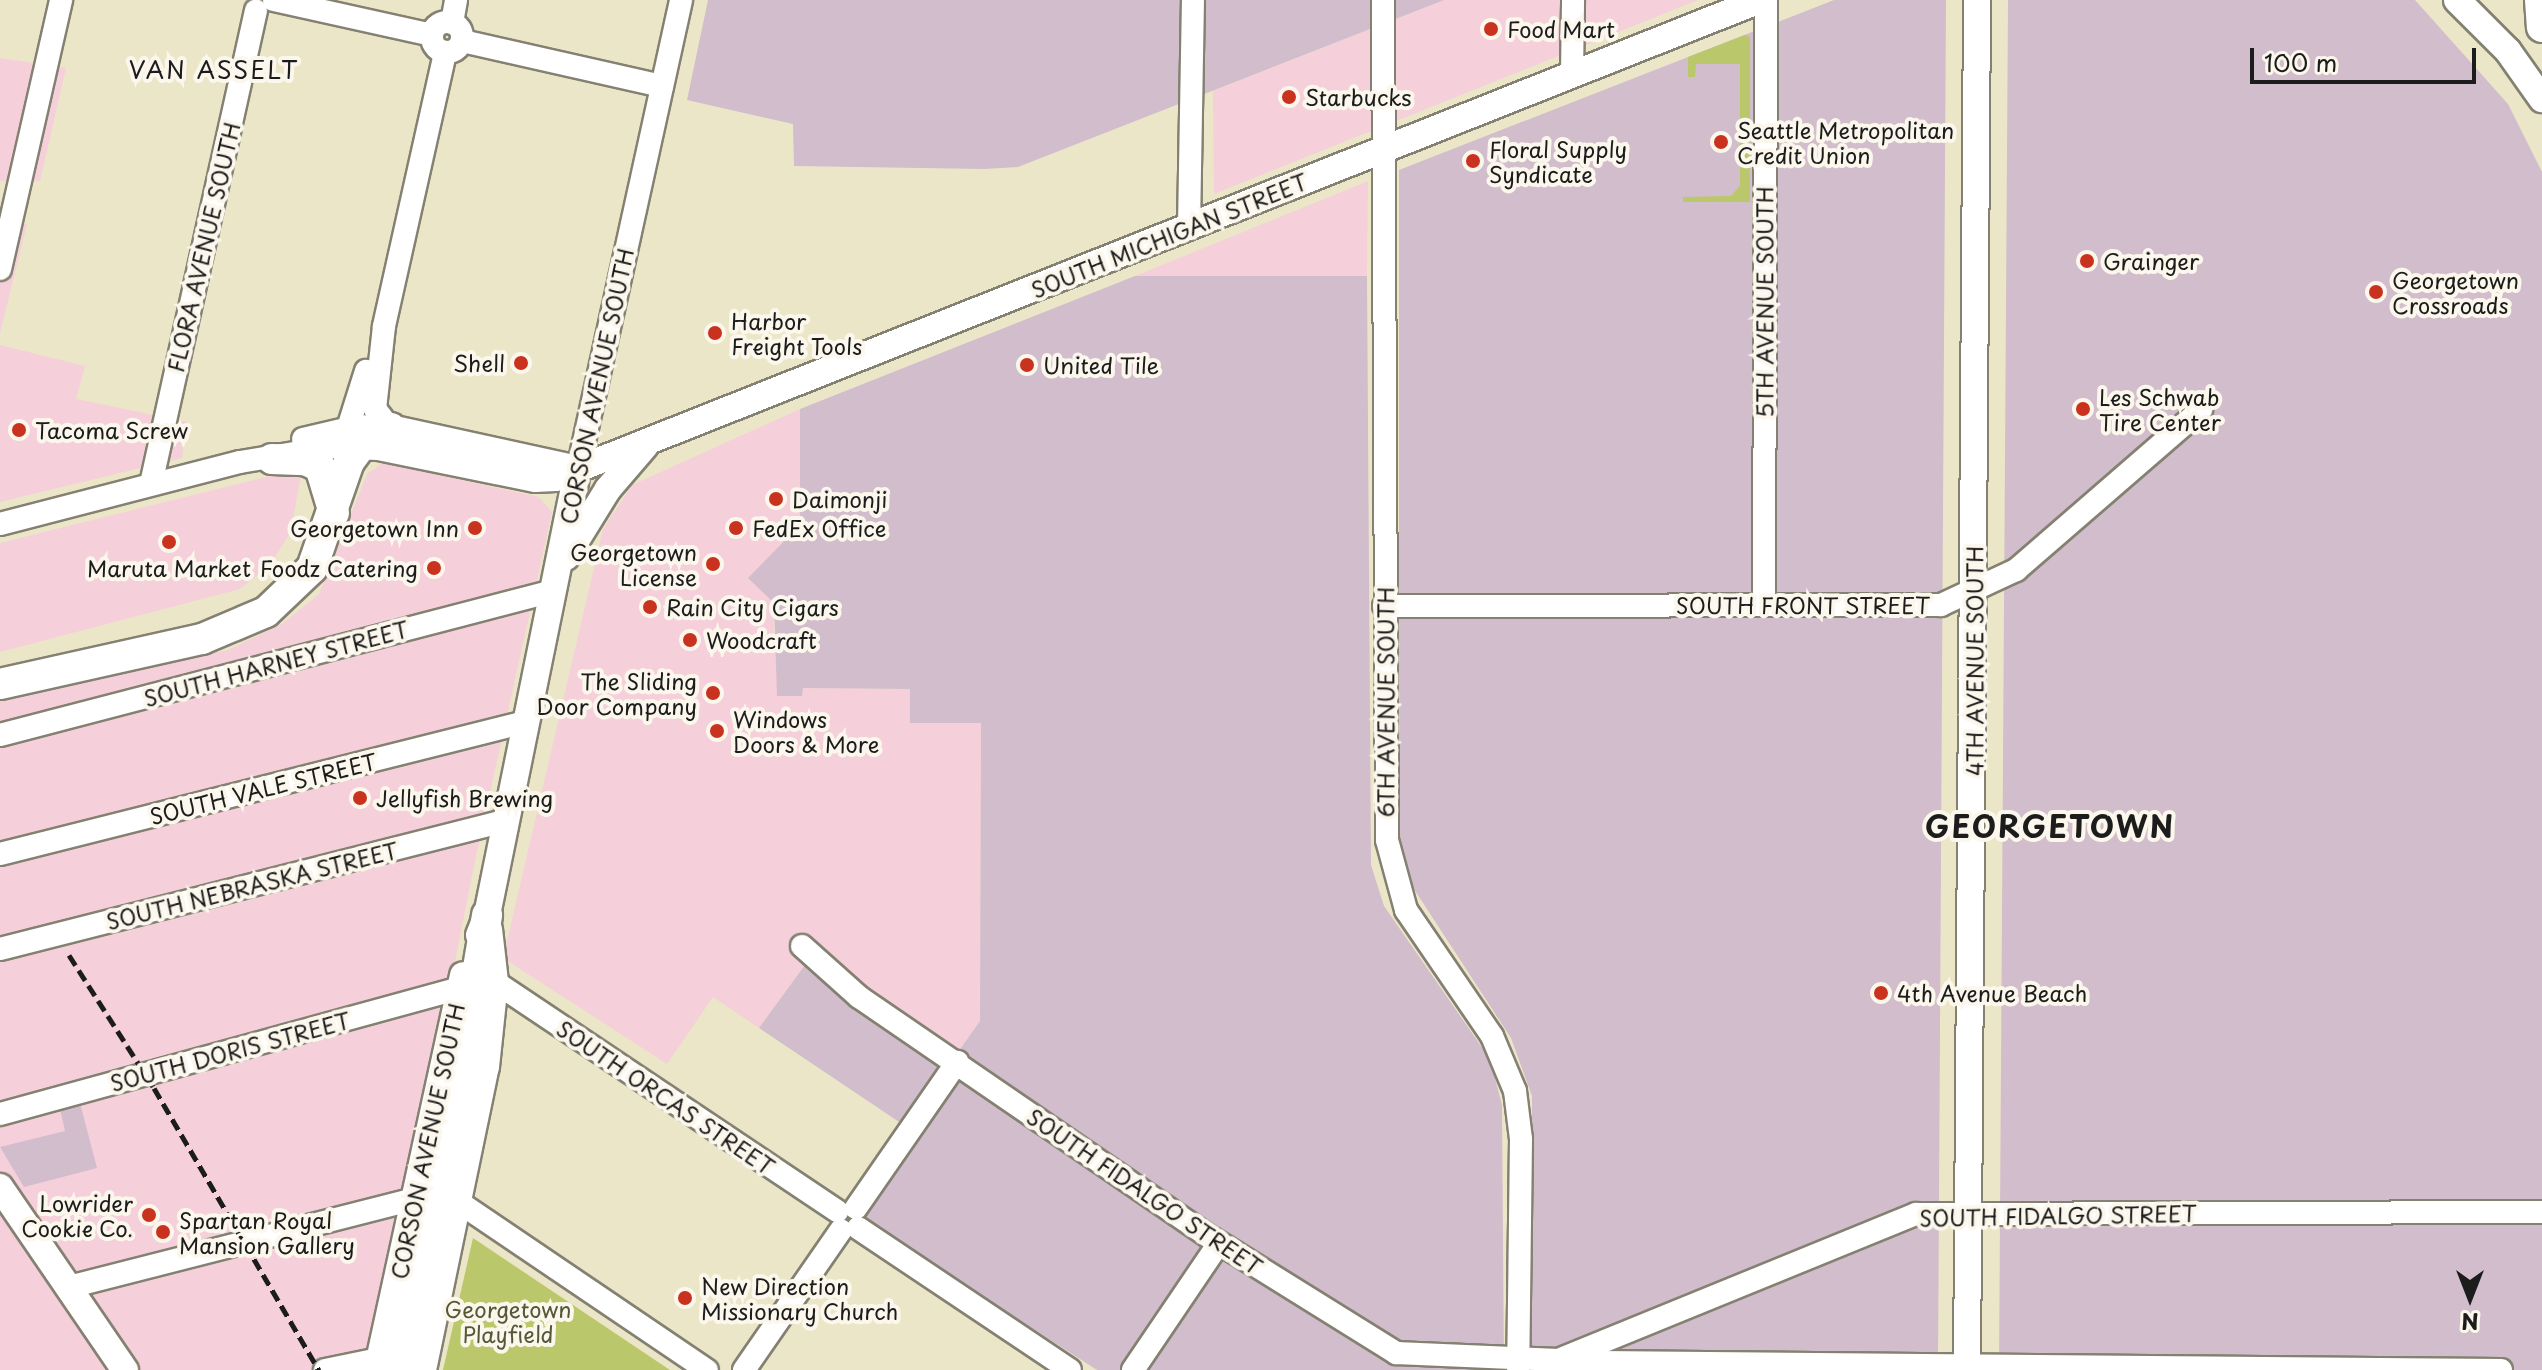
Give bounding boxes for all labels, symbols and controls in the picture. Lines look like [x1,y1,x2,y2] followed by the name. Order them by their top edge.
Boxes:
[1507,16,1617,42] place label: Food Mart
[1482,20,1500,38] marker: Food Mart
[2254,32,2480,82] scale bar
[2264,44,2337,80] text: 100 m
[128,56,300,84] district label: VAN ASSELT
[1305,84,1412,110] place label: Starbucks
[1280,88,1298,106] marker: Starbucks
[1737,116,1955,168] place label: Seattle Metropolitan Credit Union
[161,118,245,376] street label: FLORA AVENUE SOUTH
[1712,133,1730,151] marker: Seattle Metropolitan Credit Union
[1489,135,1628,186] place label: Floral Supply Syndicate
[1464,152,1482,170] marker: Floral Supply Syndicate
[1025,167,1313,303] street label: SOUTH MICHIGAN STREET
[1751,187,1777,417] street label: 5TH AVENUE SOUTH
[554,246,638,526] street label: CORSON AVENUE SOUTH
[2103,248,2199,274] place label: Grainger
[2078,252,2096,270] marker: Grainger
[2392,266,2519,318] place label: Georgetown Crossroads
[2367,283,2385,301] marker: Georgetown Crossroads
[731,307,863,358] place label: Harbor Freight Tools
[706,324,724,342] marker: Harbor Freight Tools
[453,350,505,376] place label: Shell
[1043,352,1160,378] place label: United Tile
[512,354,530,372] marker: Shell
[1018,356,1036,374] marker: United Tile
[2099,383,2222,434] place label: Les Schwab Tire Center
[2074,400,2092,418] marker: Les Schwab Tire Center
[35,417,189,443] place label: Tacoma Screw
[10,421,28,439] marker: Tacoma Screw
[792,486,887,512] place label: Daimonji
[767,490,785,508] marker: Daimonji
[292,515,459,541] place label: Georgetown Inn
[752,515,886,541] place label: FedEx Office
[466,519,484,537] marker: Georgetown Inn
[727,519,745,537] marker: FedEx Office
[160,533,178,551] marker: Maruta Market
[570,538,697,590] place label: Georgetown License
[1961,546,1987,776] street label: 4TH AVENUE SOUTH
[87,555,251,581] place label: Maruta Market
[260,555,418,581] place label: Foodz Catering
[704,555,722,573] marker: Georgetown License
[425,559,443,577] marker: Foodz Catering
[1372,587,1398,817] street label: 6TH AVENUE SOUTH
[1675,592,1931,618] street label: SOUTH FRONT STREET
[666,594,841,620] place label: Rain City Cigars
[641,598,659,616] marker: Rain City Cigars
[140,615,412,711] street label: SOUTH HARNEY STREET
[706,627,817,653] place label: Woodcraft
[681,631,699,649] marker: Woodcraft
[536,667,697,718] place label: The Sliding Door Company
[704,684,722,702] marker: The Sliding Door Company
[733,705,881,756] place label: Windows Doors & More
[708,722,726,740] marker: Windows Doors & More
[145,747,381,829] street label: SOUTH VALE STREET
[376,785,552,811] place label: Jellyfish Brewing
[351,789,369,807] marker: Jellyfish Brewing
[1927,808,2173,844] district label: GEORGETOWN
[101,835,403,935] street label: SOUTH NEBRASKA STREET
[1897,980,2087,1006] place label: 4th Avenue Beach
[1872,984,1890,1002] marker: 4th Avenue Beach
[385,1001,469,1281] street label: CORSON AVENUE SOUTH
[106,1006,354,1096] street label: SOUTH DORIS STREET
[551,1013,781,1181] street label: SOUTH ORCAS STREET
[1022,1102,1268,1280] street label: SOUTH FIDALGO STREET
[20,1189,133,1240] place label: Lowrider Cookie Co.
[1918,1199,2198,1231] street label: SOUTH FIDALGO STREET
[140,1206,158,1224] marker: Lowrider Cookie Co.
[179,1206,355,1258] place label: Spartan Royal Mansion Gallery
[154,1223,172,1241] marker: Spartan Royal Mansion Gallery
[2430,1258,2510,1338] north arrow
[701,1272,899,1324] place label: New Direction Missionary Church
[676,1289,694,1307] marker: New Direction Missionary Church
[445,1295,571,1346] park label: Georgetown Playfield
[2461,1306,2479,1339] text: N

